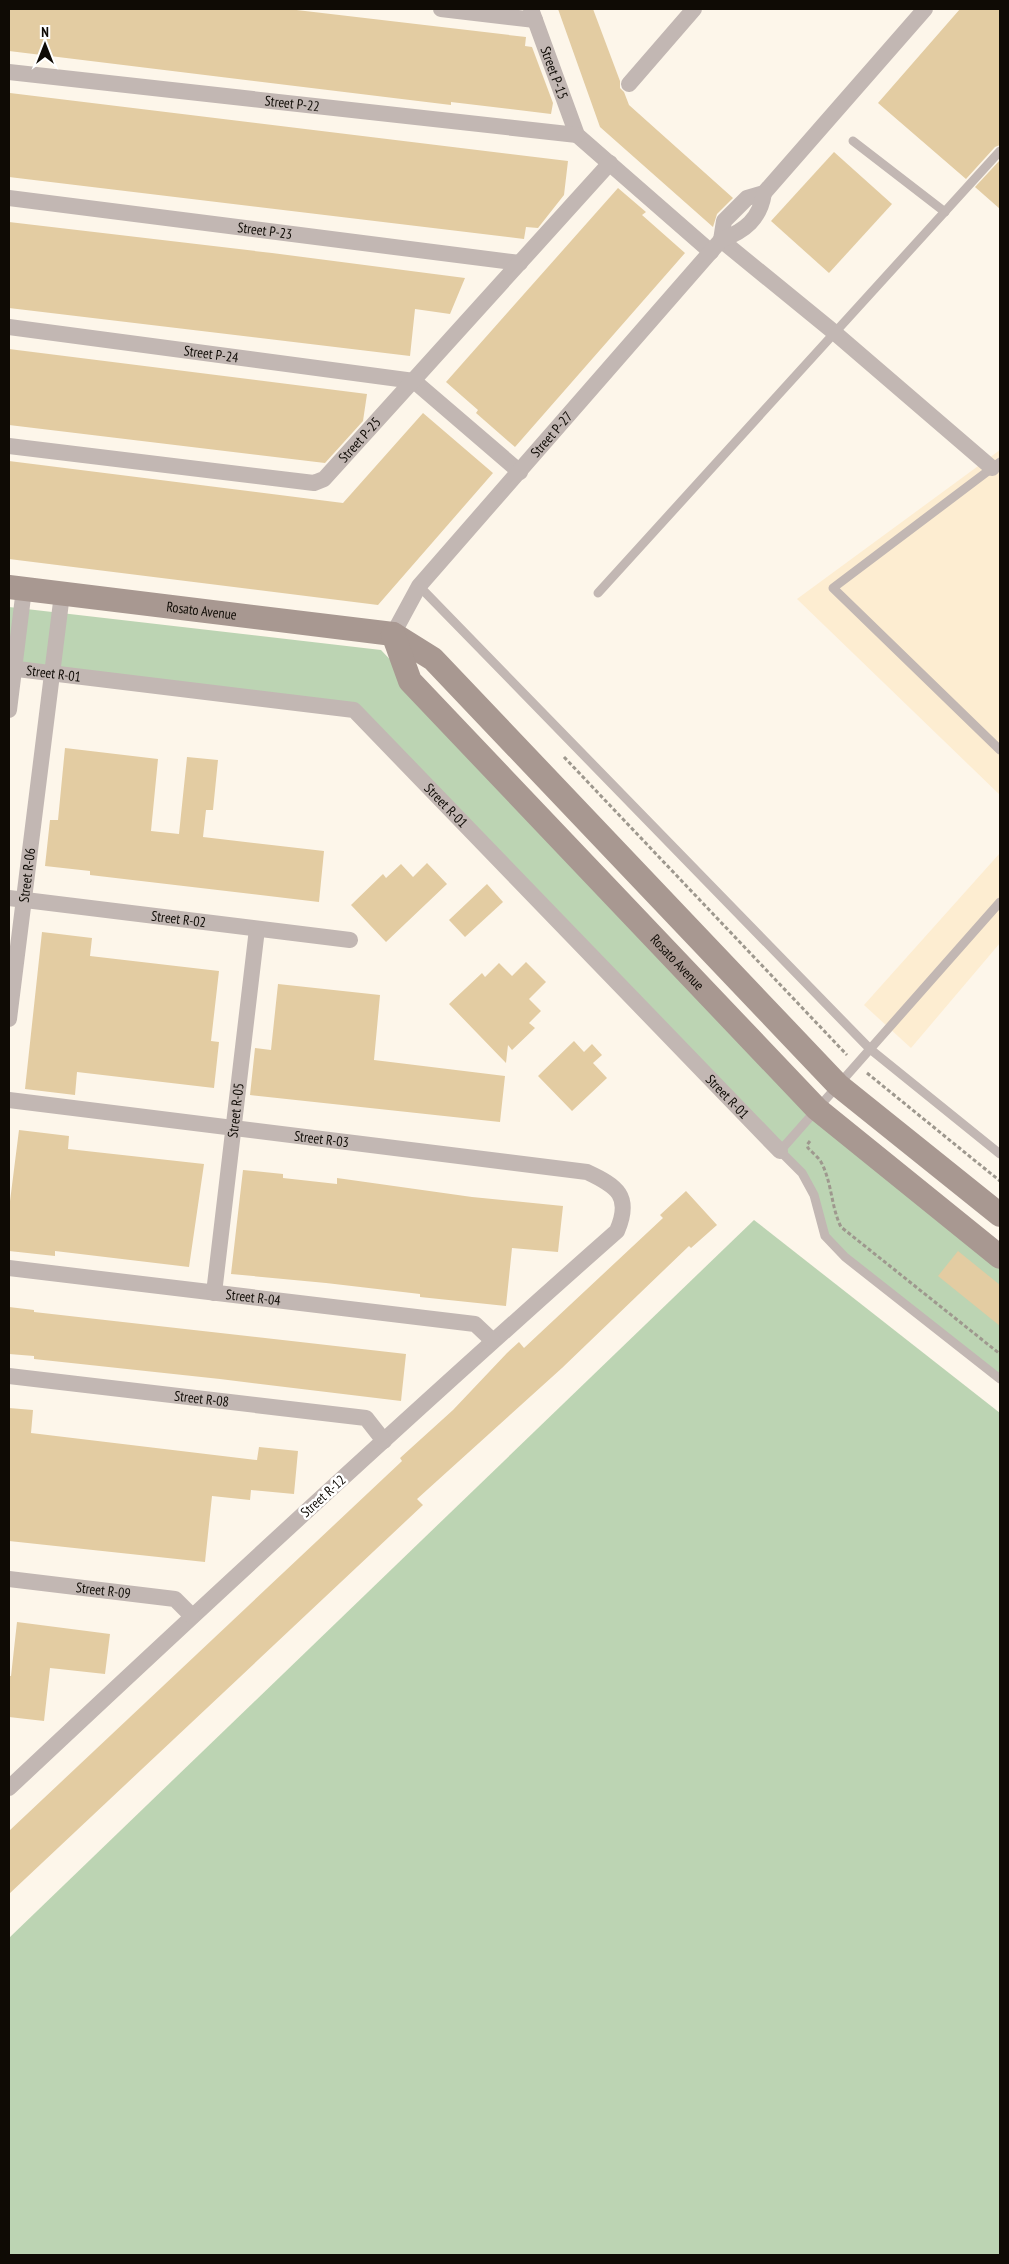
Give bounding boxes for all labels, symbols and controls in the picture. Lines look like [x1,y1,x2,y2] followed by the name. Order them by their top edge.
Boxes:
[20,20,70,70] north arrow
[41,23,49,41] text: N
[536,44,572,102] street label: Street P-15
[264,91,321,115] street label: Street P-22
[237,218,293,243] street label: Street P-23
[183,341,240,367] street label: Street P-24
[527,408,576,461] street label: Street P-27
[334,413,385,466] street label: Street P-25
[165,597,238,624] street label: Rosato Avenue
[25,661,82,686] street label: Street R-01
[420,779,472,831] street label: Street R-01
[15,847,39,904] street label: Street R-06
[150,907,207,931] street label: Street R-02
[647,930,708,994] street label: Rosato Avenue
[702,1071,753,1123] street label: Street R-01
[223,1082,248,1139] street label: Street R-05
[293,1127,350,1151] street label: Street R-03
[225,1285,282,1310] street label: Street R-04
[173,1387,230,1411] street label: Street R-08
[297,1471,349,1521] street label: Street R-12
[75,1578,132,1603] street label: Street R-09

